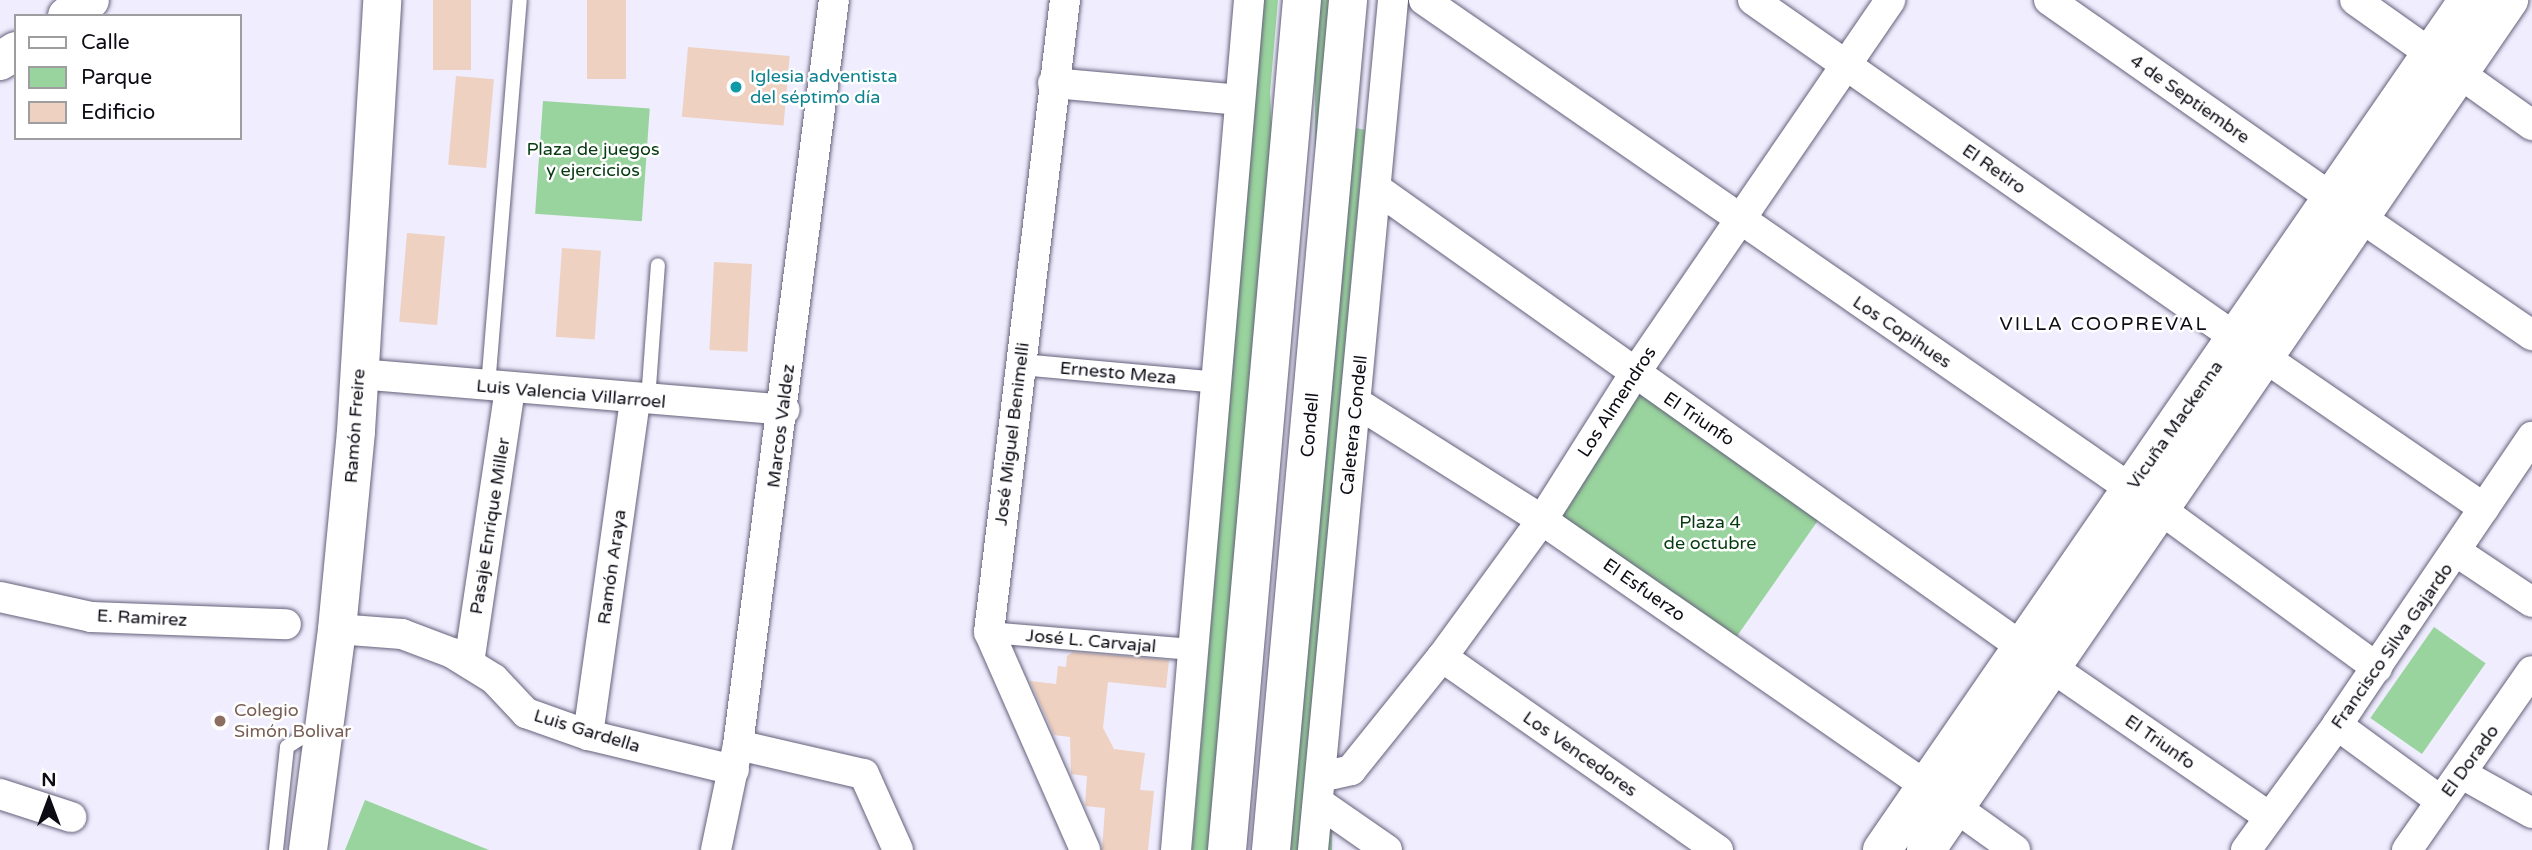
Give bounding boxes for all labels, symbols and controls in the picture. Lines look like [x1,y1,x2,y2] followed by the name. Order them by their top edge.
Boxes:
[14,14,242,140] legend
[81,30,130,55] text: Calle
[2126,50,2254,148] street label: 4 de Septiembre
[81,65,152,90] text: Parque
[750,66,898,108] place label: Iglesia adventista del séptimo día
[728,79,744,95] marker: Iglesia adventista del séptimo día
[81,100,155,125] text: Edificio
[526,139,660,182] park label: Plaza de juegos y ejercicios
[1958,139,2030,199] street label: El Retiro
[1849,291,1955,373] street label: Los Copihues
[2001,314,2207,336] district label: VILLA COOPREVAL
[990,341,1034,527] street label: José Miguel Benimelli
[1573,343,1661,461] street label: Los Almendros
[1336,354,1372,496] street label: Caletera Condell
[1059,357,1177,389] street label: Ernesto Meza
[2123,357,2227,493] street label: Vicuña Mackenna
[763,363,799,489] street label: Marcos Valdez
[340,368,370,484] street label: Ramón Freire
[475,375,667,413] street label: Luis Valencia Villarroel
[1659,387,1739,451] street label: El Triunfo
[1296,392,1324,458] street label: Condell
[465,436,515,616] street label: Pasaje Enrique Miller
[593,508,631,626] street label: Ramón Araya
[1664,512,1756,554] park label: Plaza 4 de octubre
[1599,554,1689,626] street label: El Esfuerzo
[2326,559,2458,733] street label: Francisco Silva Gajardo
[96,605,188,631] street label: E. Ramirez
[1025,625,1157,657] street label: José L. Carvajal
[234,700,351,742] place label: Colegio Simón Bolivar
[531,705,643,757] street label: Luis Gardella
[1519,707,1641,801] street label: Los Vencedores
[2121,710,2199,774] street label: El Triunfo
[212,713,228,729] marker: Colegio Simón Bolivar
[2437,721,2503,801] street label: El Dorado
[14,766,84,836] north arrow
[41,769,57,791] text: N

